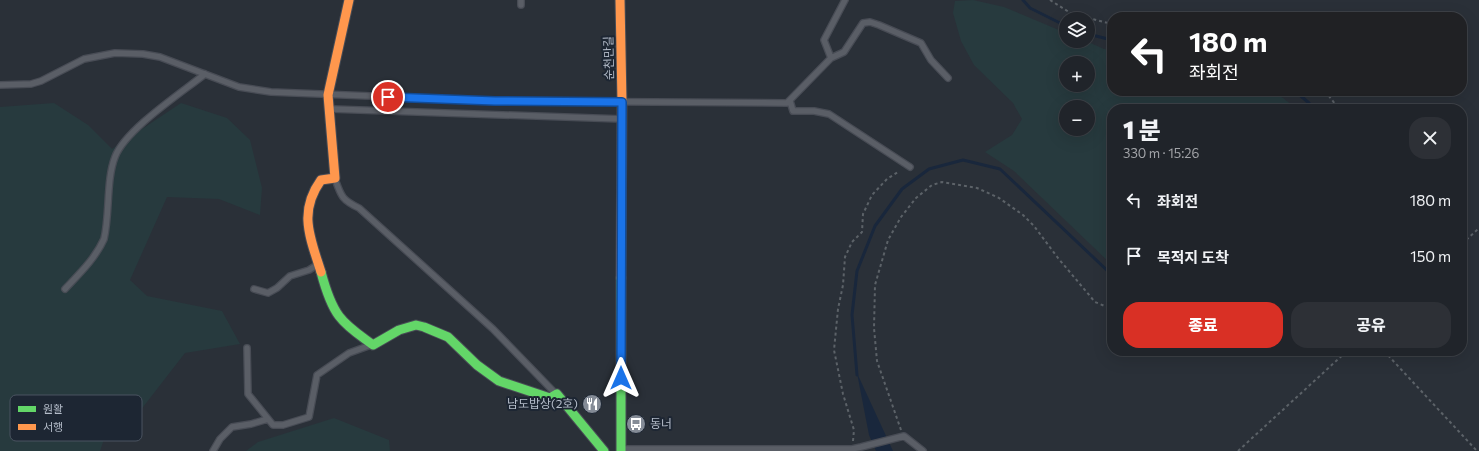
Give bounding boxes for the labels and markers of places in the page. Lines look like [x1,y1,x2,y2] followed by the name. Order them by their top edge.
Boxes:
[371,80,405,114] pin
[581,393,603,415] restaurant icon: 남도밥상(2호)
[507,396,578,410] place label: 남도밥상(2호)
[625,413,647,435] bus stop icon: 동너
[650,416,672,430] place label: 동너

